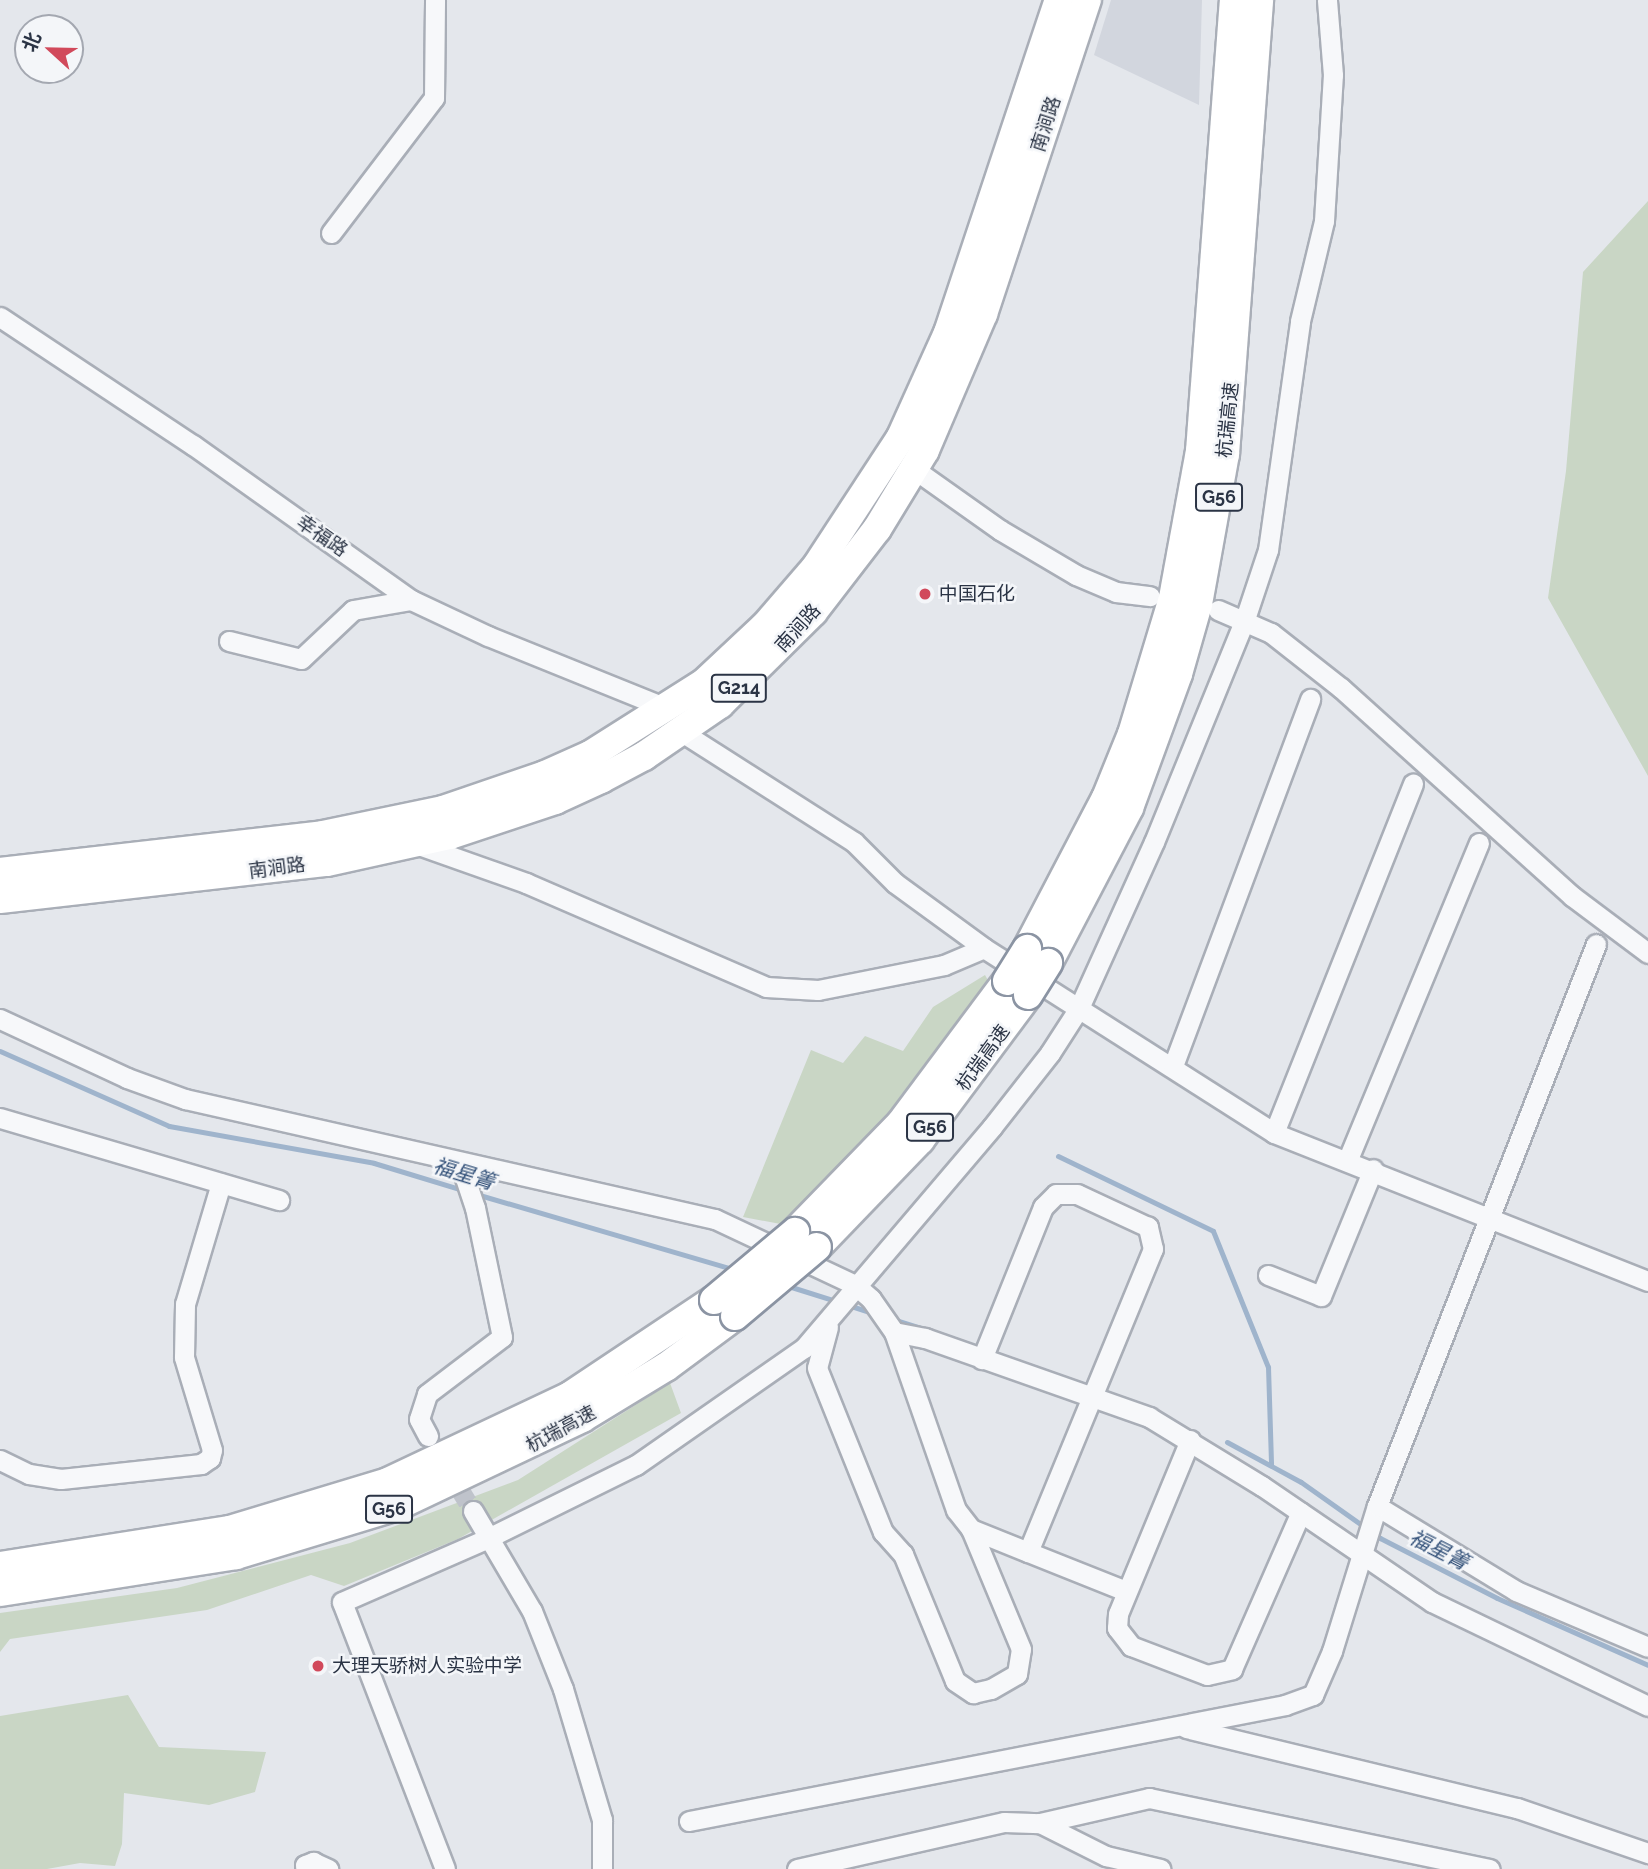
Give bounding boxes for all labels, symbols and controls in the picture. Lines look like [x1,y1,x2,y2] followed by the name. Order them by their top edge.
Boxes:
[14,14,84,84] north arrow
[18,29,45,55] text: 北
[1026,93,1066,155] street label: 南涧路
[1213,381,1243,459] street label: 杭瑞高速
[1194,482,1244,512] road number: G56
[292,510,352,562] street label: 幸福路
[939,583,1015,605] place label: 中国石化
[917,586,933,602] marker: 中国石化
[770,599,826,657] street label: 南涧路
[709,674,769,702] road number: G214
[247,853,307,883] street label: 南涧路
[951,1021,1015,1095] street label: 杭瑞高速
[906,1112,954,1142] road number: G56
[430,1153,498,1195] water label: 福星箐
[522,1401,600,1457] street label: 杭瑞高速
[364,1494,414,1524] road number: G56
[1405,1524,1473,1576] water label: 福星箐
[332,1655,522,1677] place label: 大理天骄树人实验中学
[310,1658,326,1674] marker: 大理天骄树人实验中学

